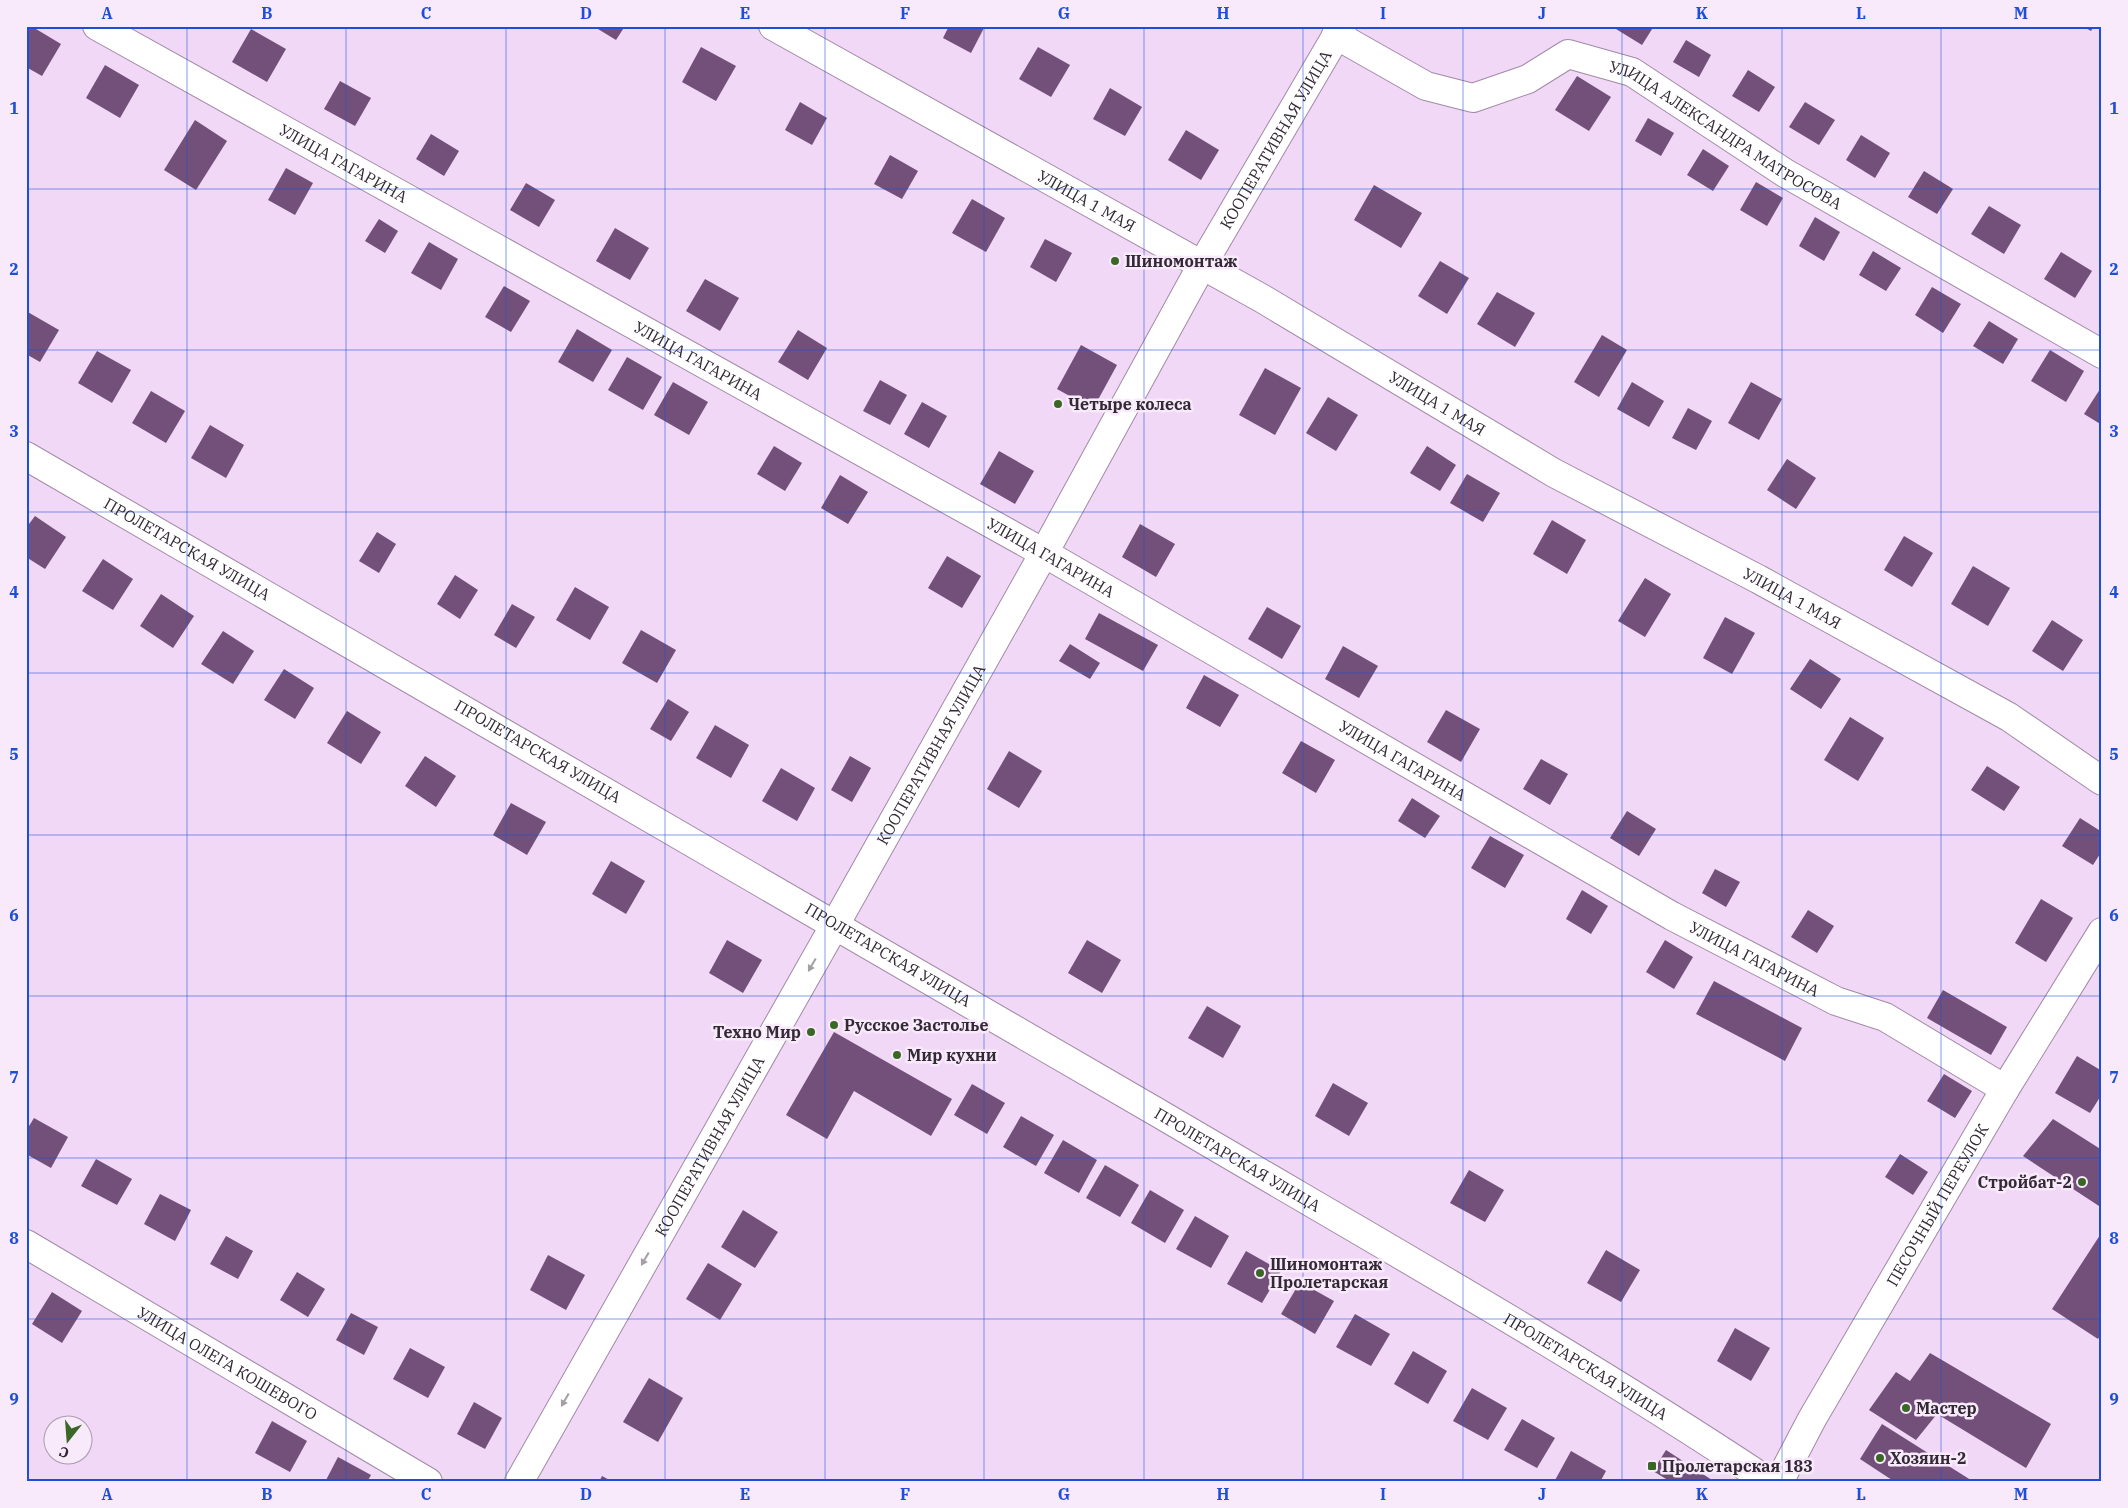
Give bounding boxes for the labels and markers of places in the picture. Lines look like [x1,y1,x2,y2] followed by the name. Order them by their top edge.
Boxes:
[1125,251,1237,271] place label: Шиномонтаж
[1109,255,1121,267] marker: Шиномонтаж
[1068,394,1192,414] place label: Четыре колеса
[1052,398,1064,410] marker: Четыре колеса
[844,1015,989,1035] place label: Русское Застолье
[828,1019,840,1031] marker: Русское Застолье
[713,1022,801,1042] place label: Техно Мир
[805,1026,817,1038] marker: Техно Мир
[907,1045,997,1065] place label: Мир кухни
[891,1049,903,1061] marker: Мир кухни
[1978,1172,2072,1192] place label: Стройбат-2
[2076,1176,2088,1188] marker: Стройбат-2
[1270,1254,1388,1292] place label: Шиномонтаж Пролетарская
[1254,1267,1266,1279] marker: Шиномонтаж Пролетарская
[1916,1398,1977,1418] place label: Мастер
[1900,1402,1912,1414] marker: Мастер
[1890,1448,1966,1468] place label: Хозяин-2
[1874,1452,1886,1464] marker: Хозяин-2
[1662,1456,1813,1476] place label: Пролетарская 183
[1646,1460,1658,1472] marker: Пролетарская 183

